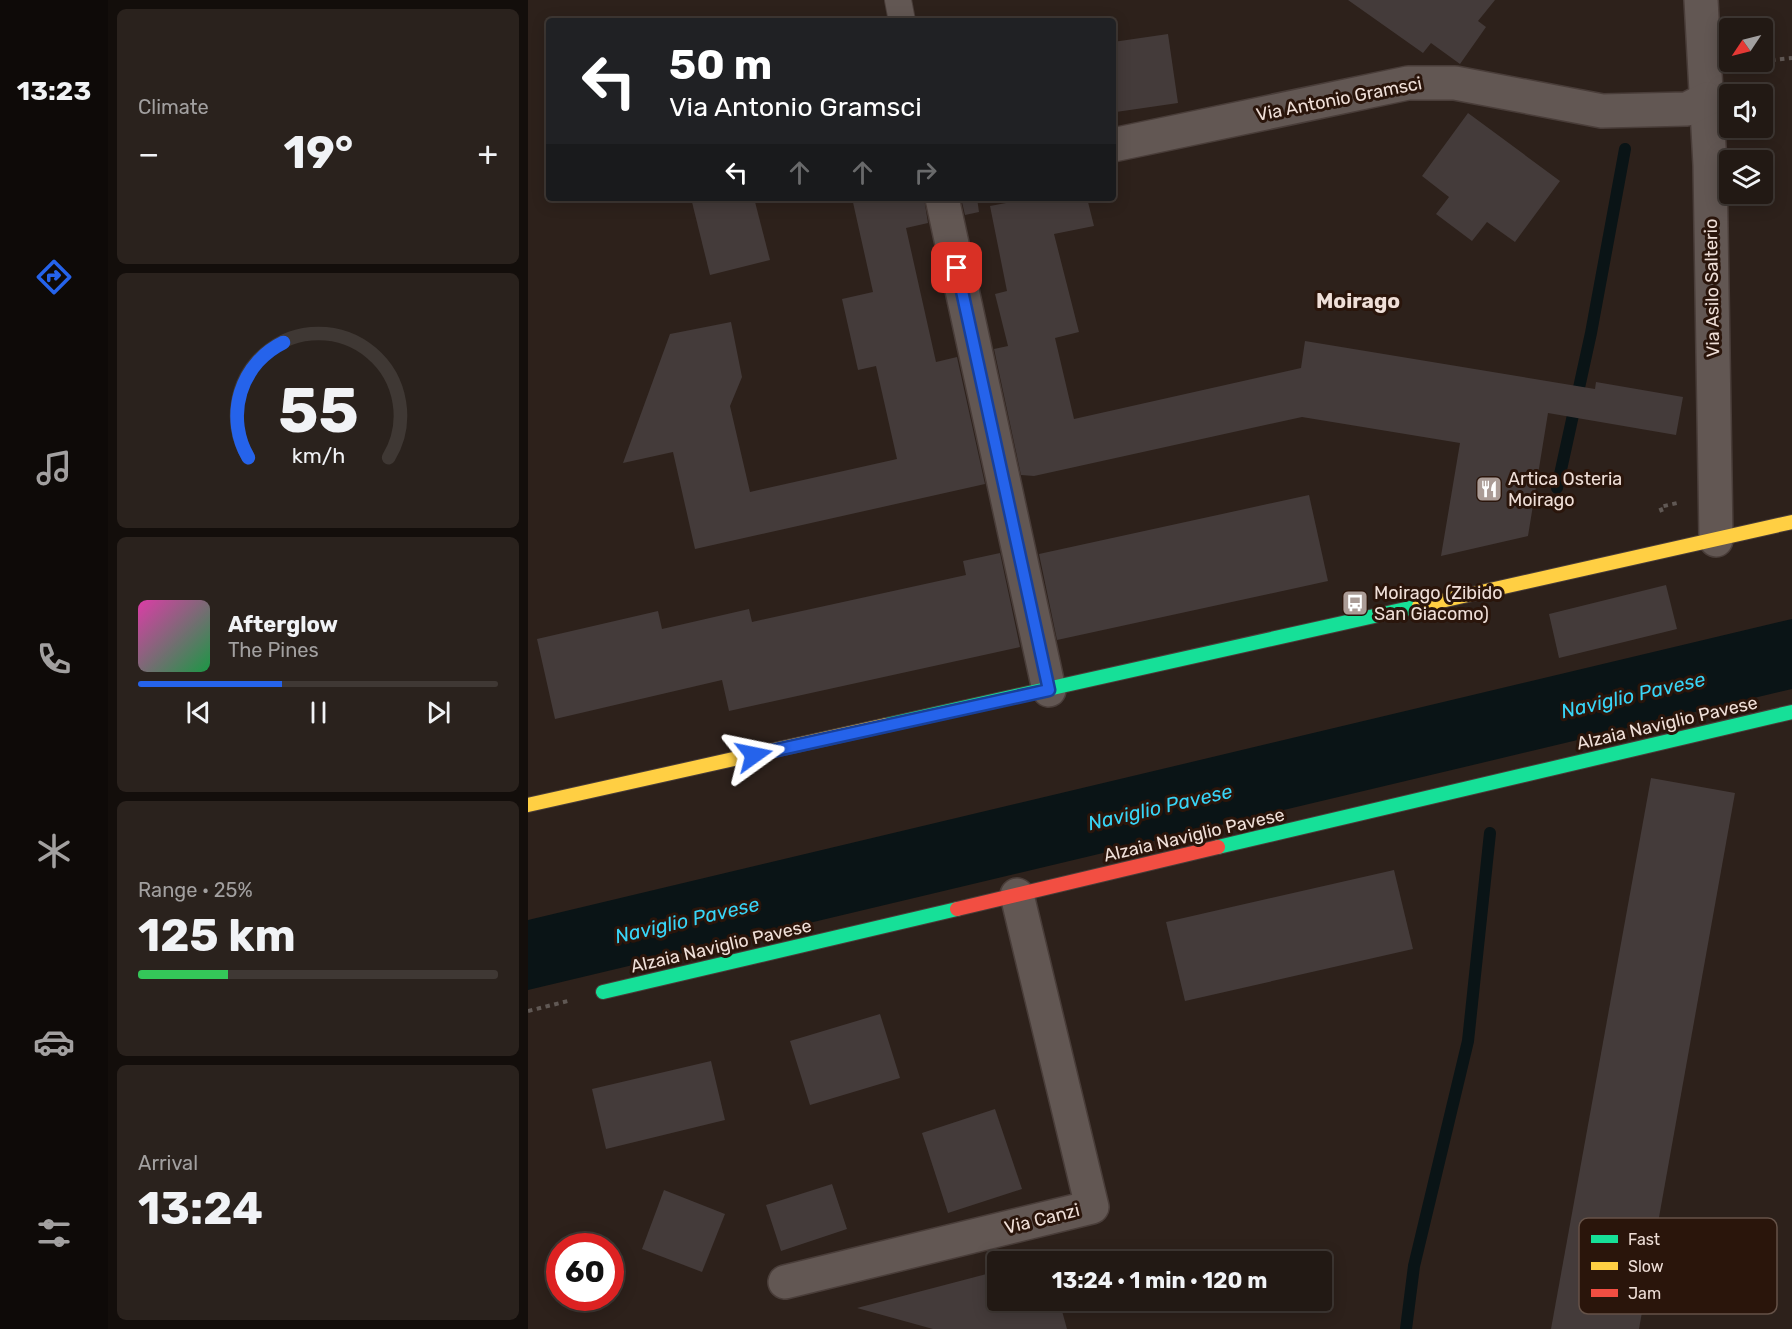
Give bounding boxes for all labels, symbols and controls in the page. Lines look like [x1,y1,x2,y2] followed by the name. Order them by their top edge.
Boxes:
[1719,18,1773,72] north arrow
[1719,18,1773,204] map controls
[669,40,772,90] text: 50 m
[570,42,648,120] icon: left
[1254,72,1424,126] street label: Via Antonio Gramsci
[17,75,91,107] text: 13:23
[1719,84,1773,138] button: sound
[669,91,922,123] text: Via Antonio Gramsci
[138,95,209,119] text: Climate
[284,126,353,179] text: 19°
[138,134,159,173] text: −
[477,134,498,173] text: +
[1719,150,1773,204] button: layers
[720,156,753,189] icon: left
[783,156,816,189] icon: ahead
[846,156,879,189] icon: ahead
[909,156,942,189] icon: right
[1700,218,1724,358] street label: Via Asilo Salterio
[931,242,982,293] pin
[940,251,973,284] icon: arrive
[33,256,75,298] icon: directions
[1316,288,1400,313] district label: Moirago
[278,374,358,448] text: 55
[291,443,345,468] text: km/h
[33,447,75,489] icon: music
[1508,468,1622,511] place label: Artica Osteria Moirago
[1474,474,1504,504] restaurant icon: Artica Osteria Moirago
[1374,582,1502,625] place label: Moirago (Zibido San Giacomo)
[1340,588,1370,618] bus stop icon: Moirago (Zibido San Giacomo)
[228,611,338,638] text: Afterglow
[33,638,75,680] icon: phone
[228,638,319,662] text: The Pines
[1558,667,1708,723] water label: Naviglio Pavese
[1574,691,1760,755] street label: Alzaia Naviglio Pavese
[182,696,215,729] icon: previous
[302,696,335,729] icon: pause
[422,696,455,729] icon: next
[722,723,786,787] position arrow
[1085,779,1235,835] water label: Naviglio Pavese
[1101,803,1287,867] street label: Alzaia Naviglio Pavese
[33,830,75,872] icon: climate
[138,878,253,902] text: Range · 25%
[612,892,762,948] water label: Naviglio Pavese
[138,909,296,962] text: 125 km
[628,914,814,978] street label: Alzaia Naviglio Pavese
[33,1021,75,1063] icon: car
[138,1151,198,1175] text: Arrival
[138,1182,263,1235] text: 13:24
[1002,1199,1082,1239] street label: Via Canzi
[33,1212,75,1254] icon: filters
[1579,1218,1777,1314] legend
[1628,1230,1660,1249] text: Fast
[546,1233,624,1311] speed limit sign: 60
[1628,1257,1664,1276] text: Slow
[1052,1267,1267,1294] text: 13:24 · 1 min · 120 m
[1628,1284,1661,1303] text: Jam

